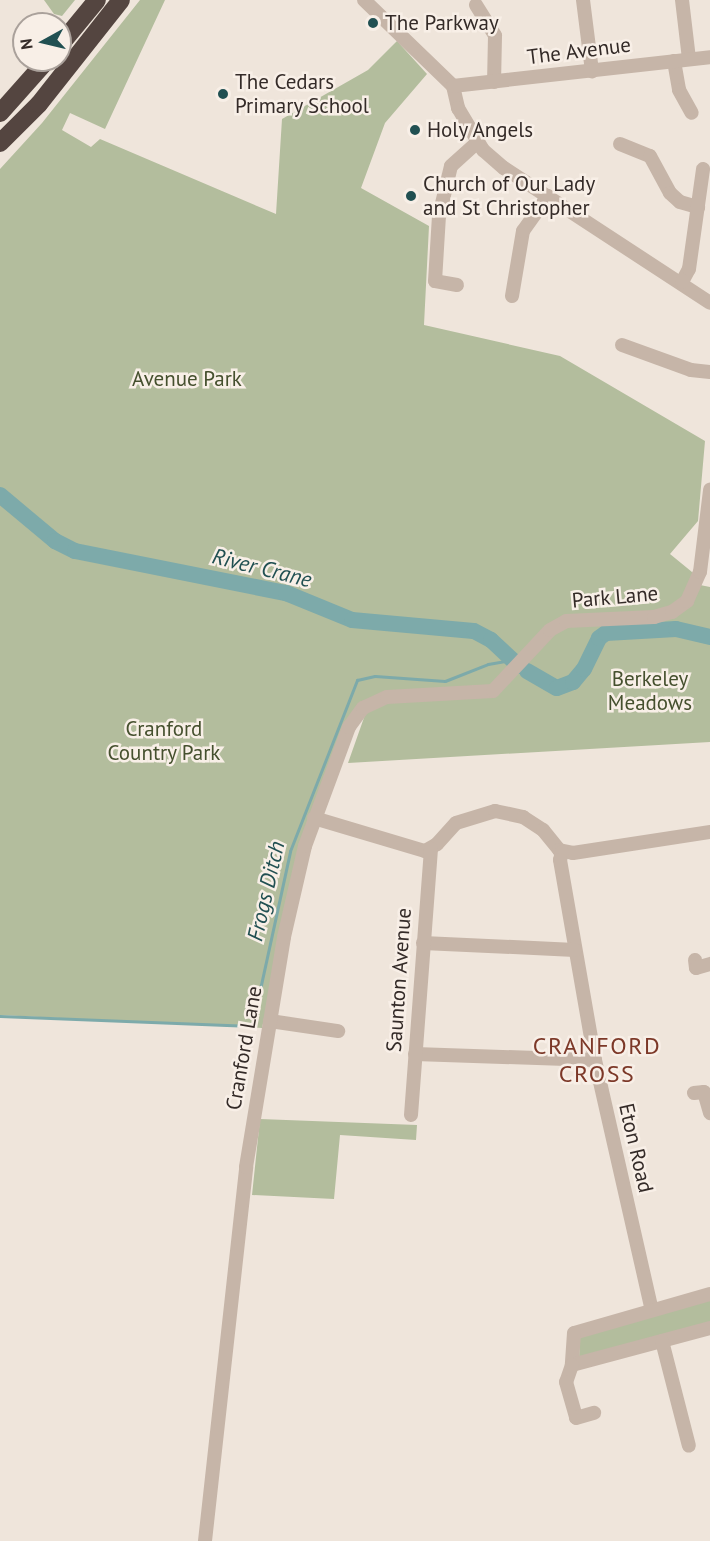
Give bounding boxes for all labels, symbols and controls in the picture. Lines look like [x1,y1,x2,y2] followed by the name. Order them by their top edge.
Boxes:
[385,10,499,36] place label: The Parkway
[12,12,72,72] north arrow
[366,16,380,30] marker: The Parkway
[525,32,633,70] street label: The Avenue
[16,38,37,51] text: N
[235,69,370,119] place label: The Cedars Primary School
[216,87,230,101] marker: The Cedars Primary School
[427,117,535,143] place label: Holy Angels
[408,123,422,137] marker: Holy Angels
[423,171,595,221] place label: Church of Our Lady and St Christopher
[404,189,418,203] marker: Church of Our Lady and St Christopher
[132,366,242,392] park label: Avenue Park
[210,543,314,593] water label: River Crane
[570,581,660,613] street label: Park Lane
[608,666,692,716] park label: Berkeley Meadows
[107,716,221,766] park label: Cranford Country Park
[242,838,290,944] water label: Frogs Ditch
[381,907,417,1053] street label: Saunton Avenue
[221,984,267,1112] street label: Cranford Lane
[533,1032,661,1088] district label: CRANFORD CROSS
[613,1101,659,1195] street label: Eton Road

